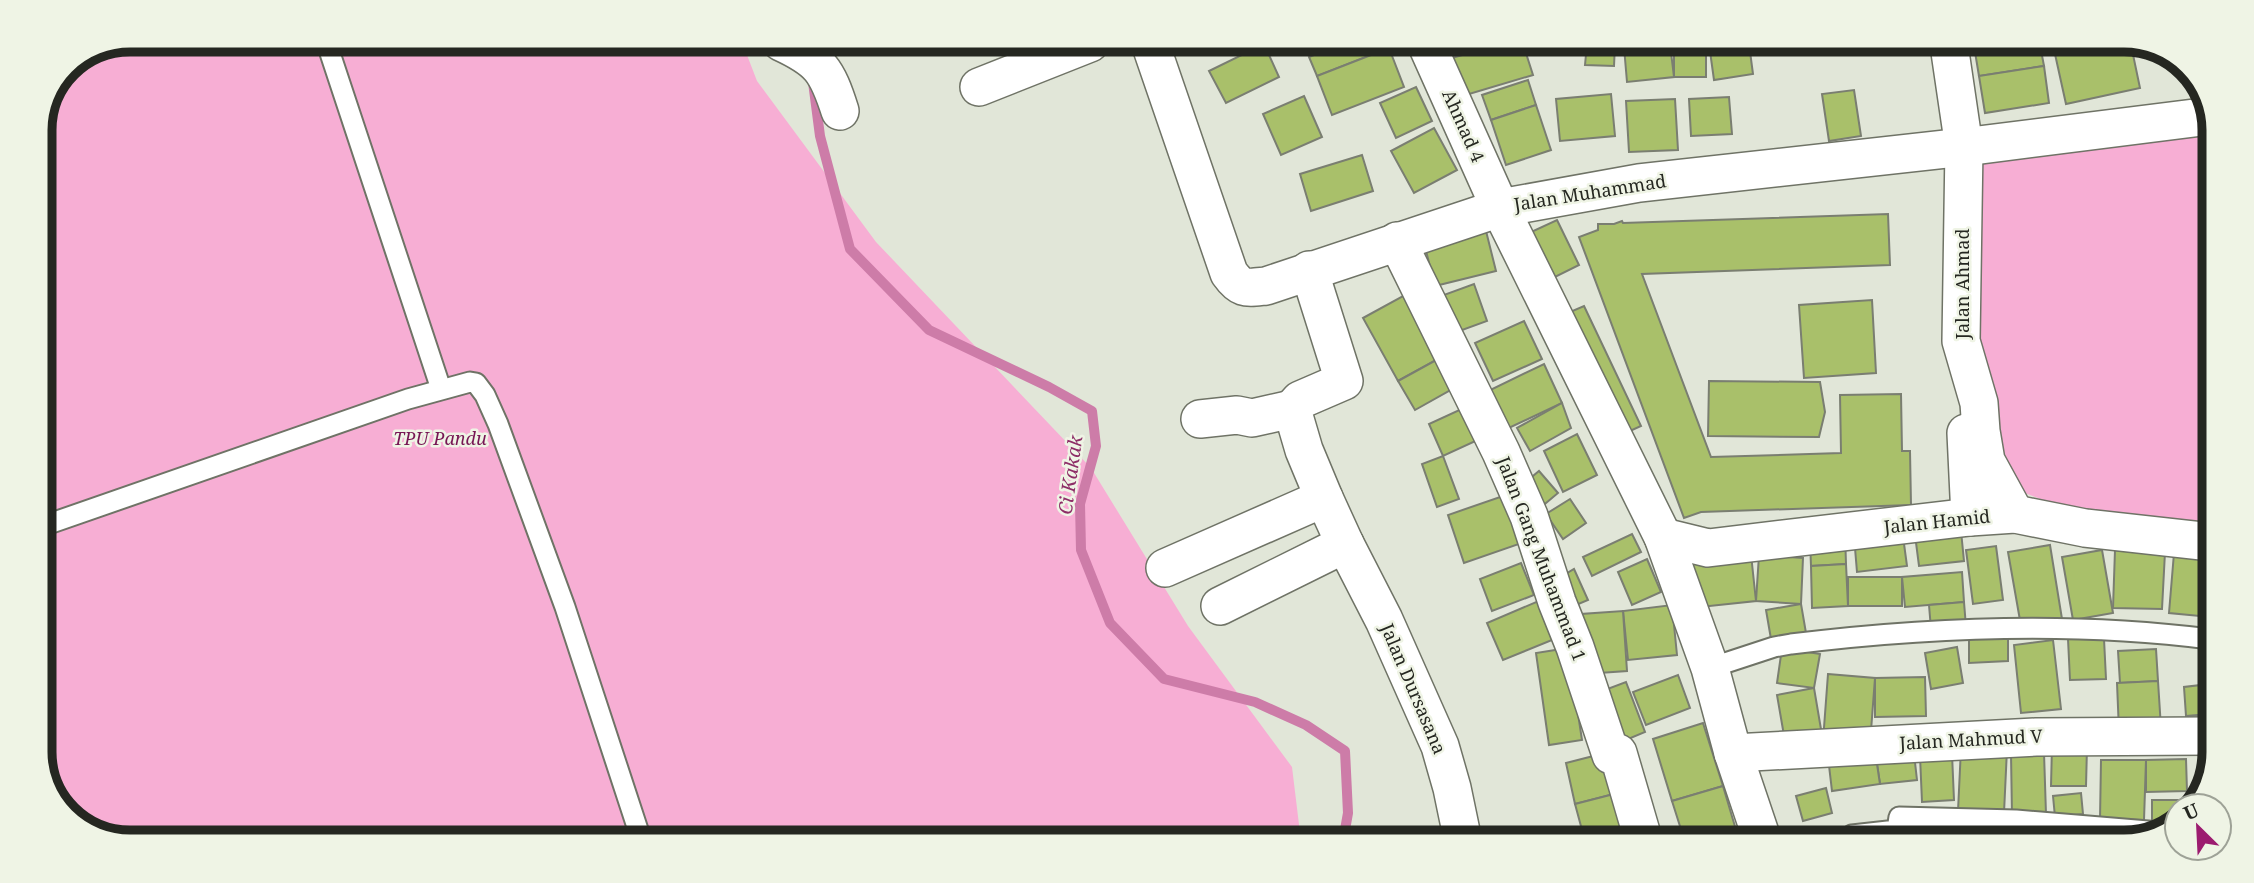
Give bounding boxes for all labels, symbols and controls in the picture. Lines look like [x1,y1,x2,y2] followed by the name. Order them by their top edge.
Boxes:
[1437,86,1491,166] street label: Ahmad 4
[1511,168,1668,216] street label: Jalan Muhammad
[1950,229,1974,340] street label: Jalan Ahmad
[393,426,487,450] park label: TPU Pandu
[1052,433,1089,516] water label: Ci Kakak
[1491,452,1592,664] street label: Jalan Gang Muhammad 1
[1882,503,1991,539] street label: Jalan Hamid
[1375,619,1452,758] street label: Jalan Dursasana
[1898,723,2044,755] street label: Jalan Mahmud V
[2163,792,2233,862] north arrow
[2179,797,2203,826] text: U

